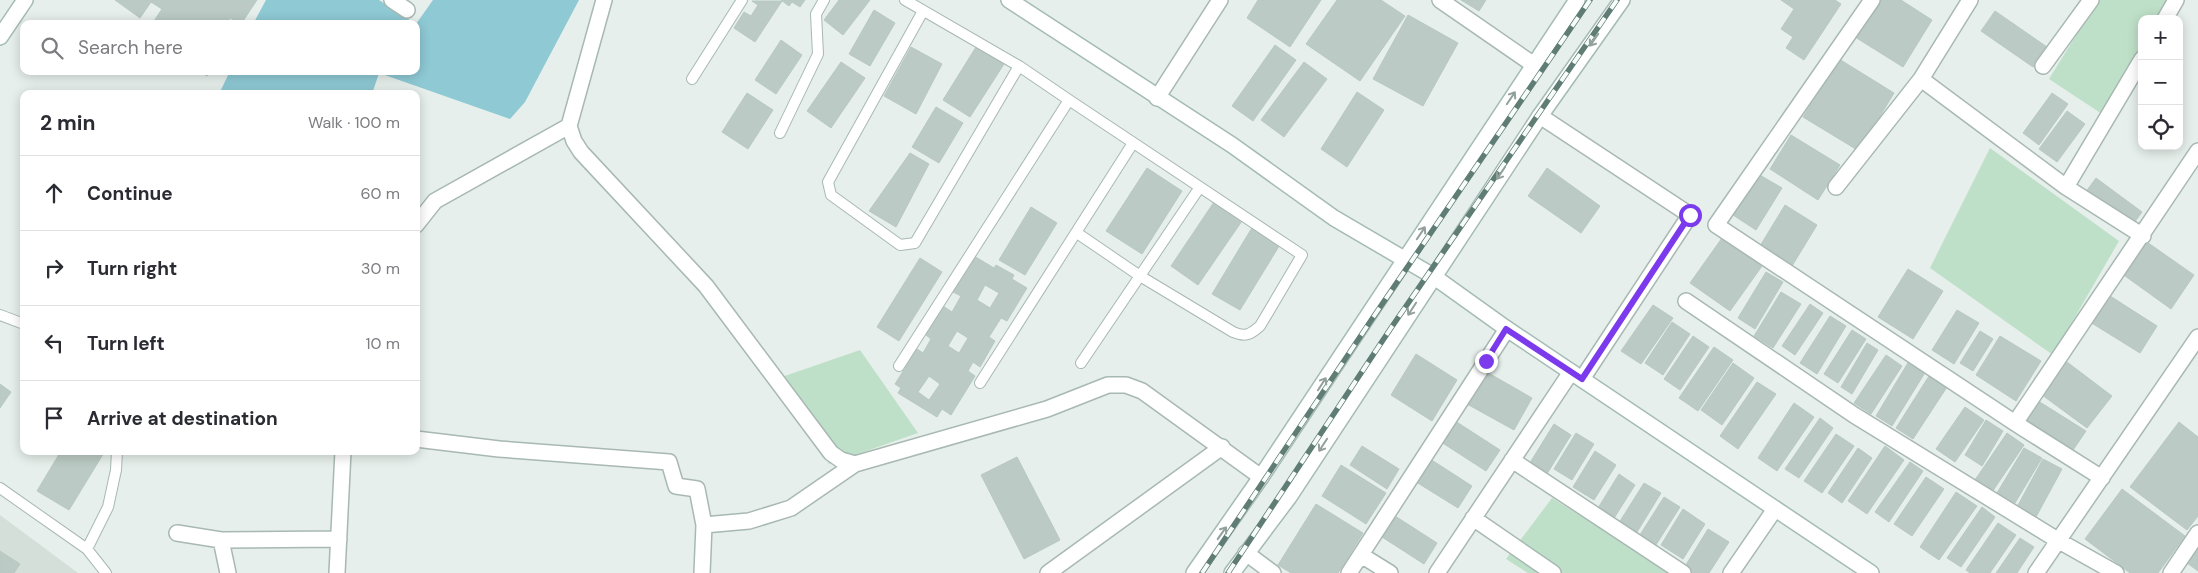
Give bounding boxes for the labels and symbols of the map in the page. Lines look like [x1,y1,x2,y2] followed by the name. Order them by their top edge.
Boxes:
[1589,33,1599,47] one-way arrow
[1507,92,1517,106] one-way arrow
[1496,166,1506,180] one-way arrow
[1679,204,1702,227] route start
[1416,227,1426,241] one-way arrow
[1406,302,1417,316] one-way arrow
[1475,350,1498,373] route end
[1317,377,1327,391] one-way arrow
[1317,438,1328,452] one-way arrow
[1217,526,1227,540] one-way arrow

